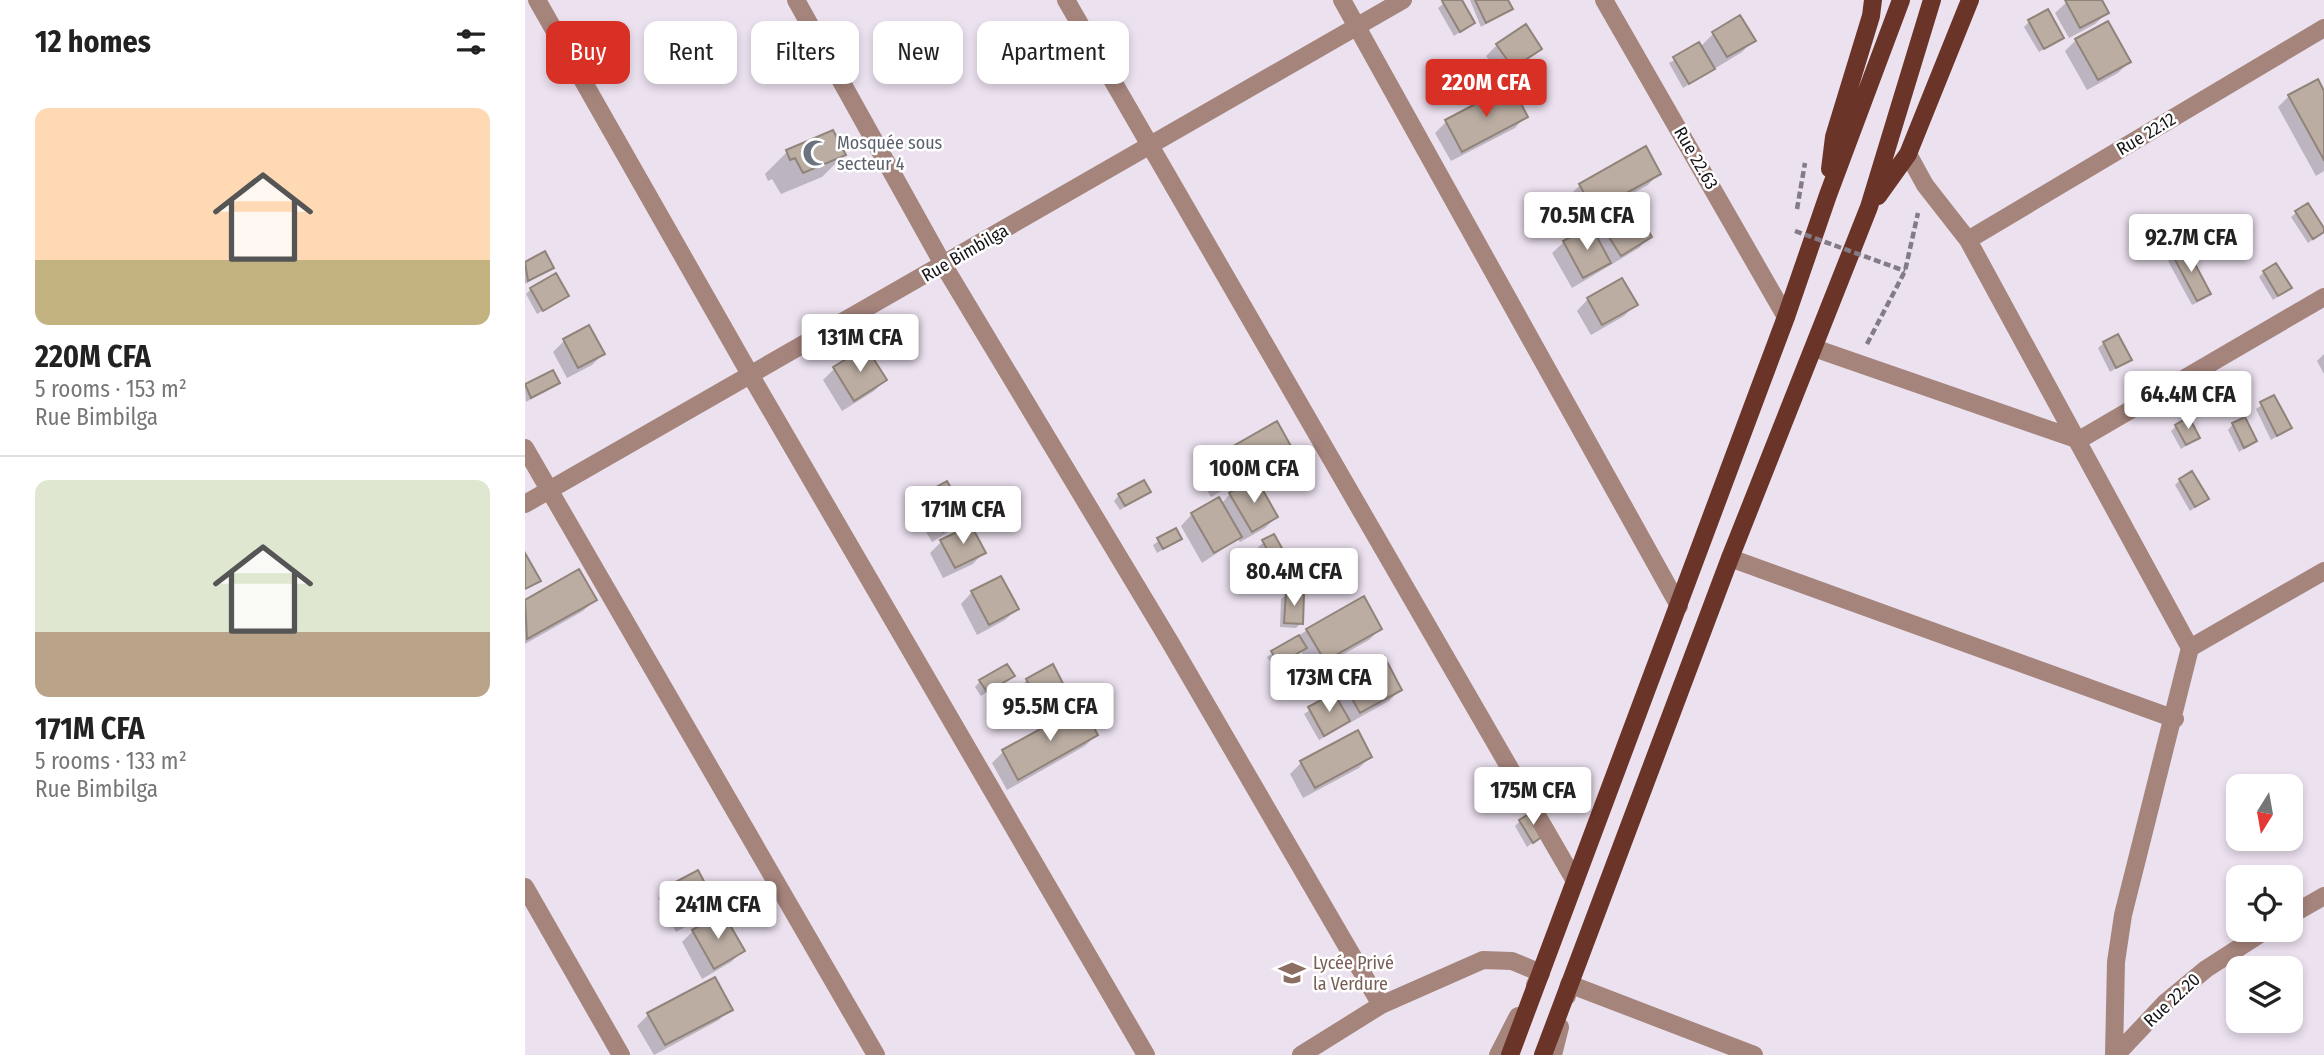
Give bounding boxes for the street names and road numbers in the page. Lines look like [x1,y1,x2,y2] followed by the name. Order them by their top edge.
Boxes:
[2112,108,2180,160] street label: Rue 22.12
[1669,123,1723,193] street label: Rue 22.63
[918,219,1012,287] street label: Rue Bimbilga
[2139,968,2205,1032] street label: Rue 22.20

